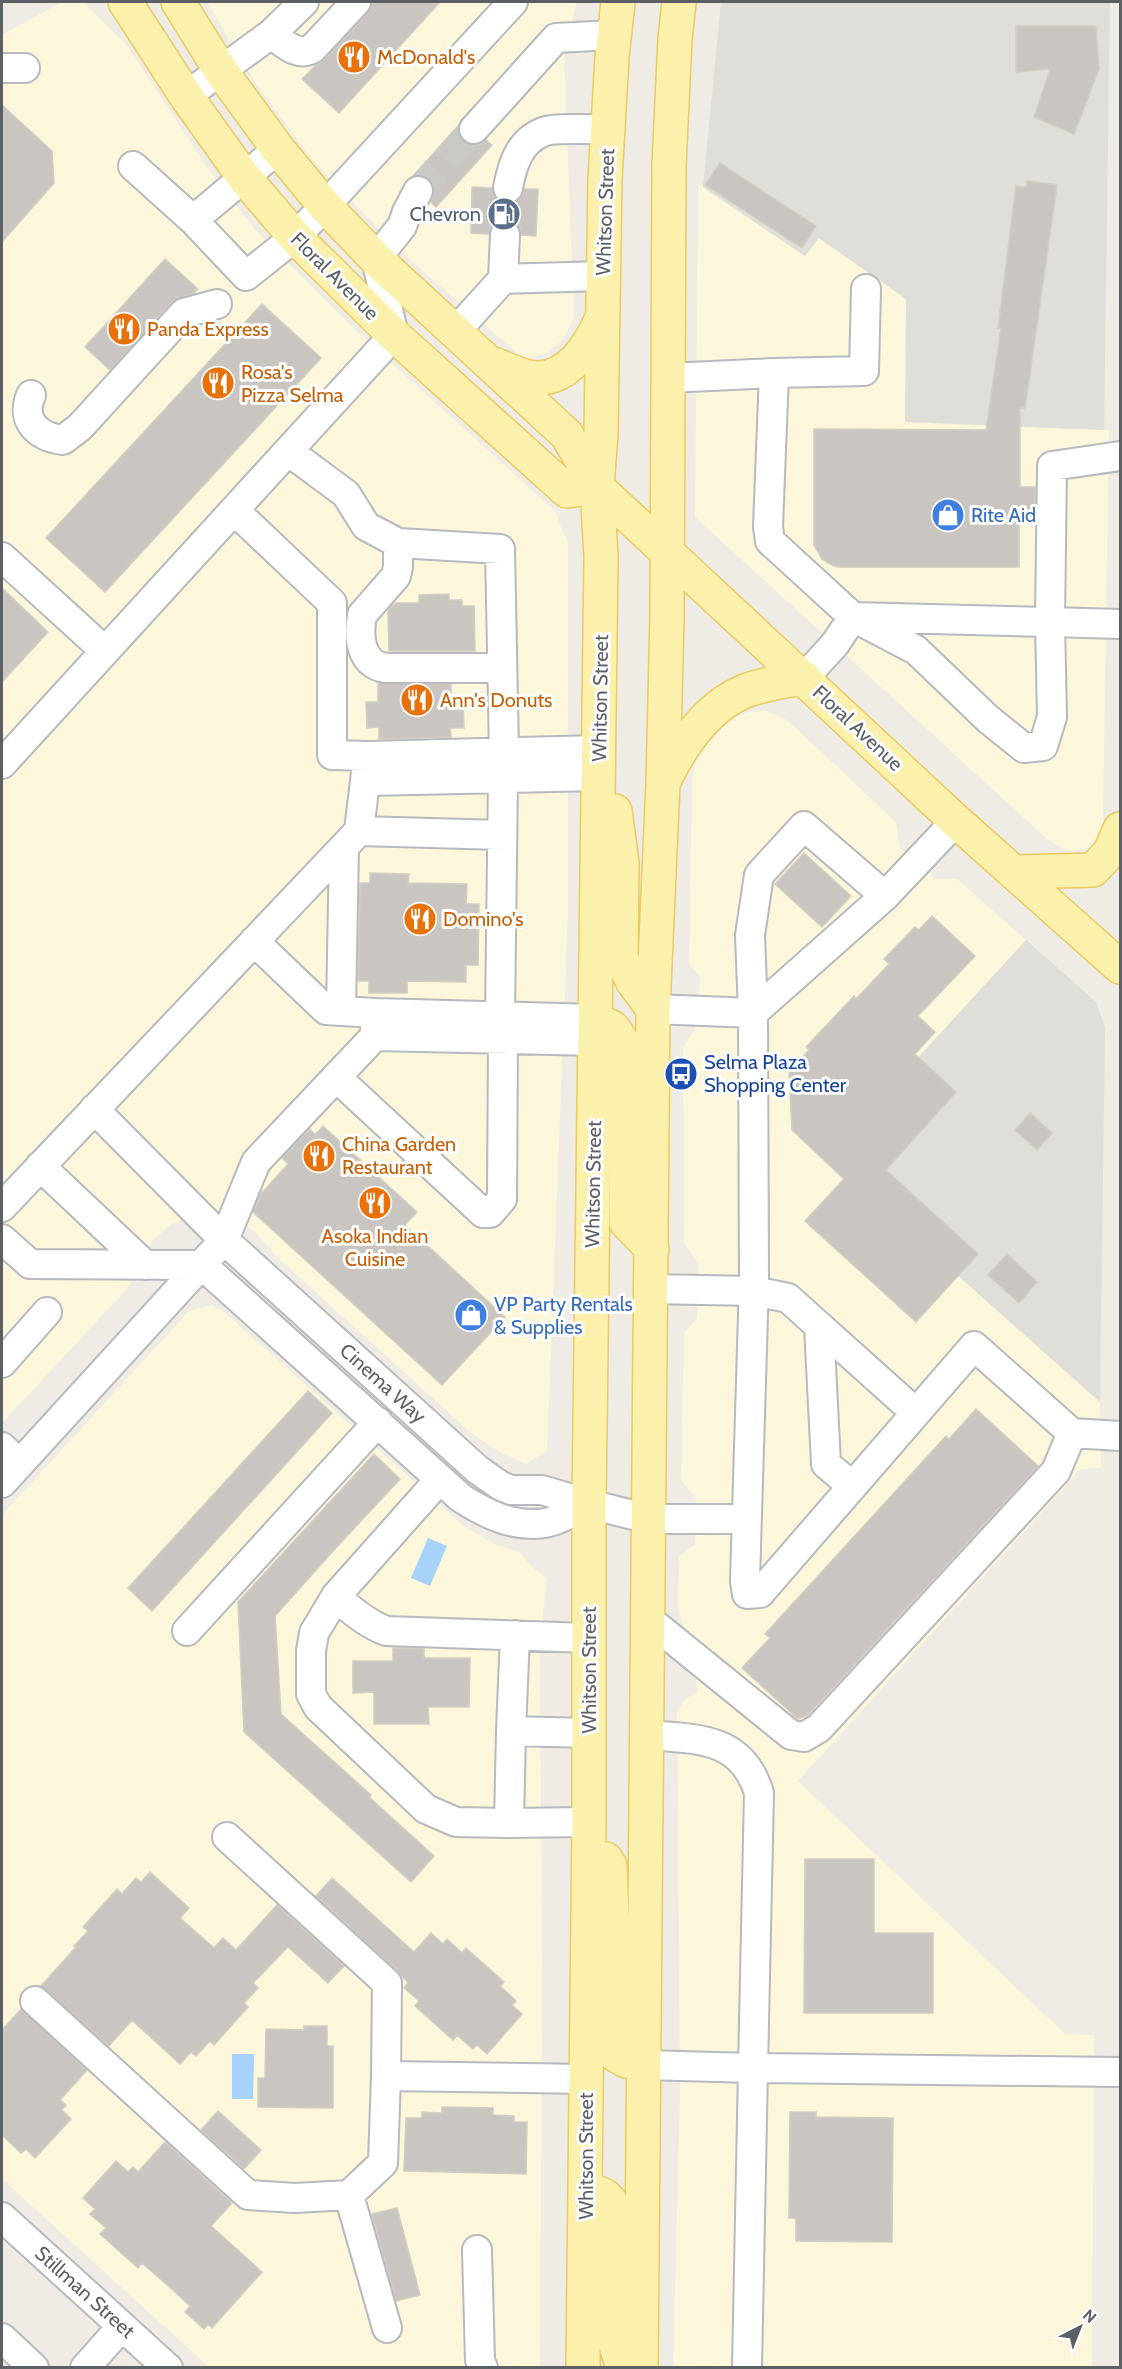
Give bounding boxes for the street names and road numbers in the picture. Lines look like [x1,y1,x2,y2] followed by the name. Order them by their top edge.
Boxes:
[591,148,619,276] street label: Whitson Street
[286,227,384,325] street label: Floral Avenue
[587,634,613,762] street label: Whitson Street
[808,680,908,776] street label: Floral Avenue
[580,1120,606,1248] street label: Whitson Street
[335,1338,431,1428] street label: Cinema Way
[577,1606,601,1734] street label: Whitson Street
[574,2092,598,2220] street label: Whitson Street
[30,2241,140,2343] street label: Stillman Street

